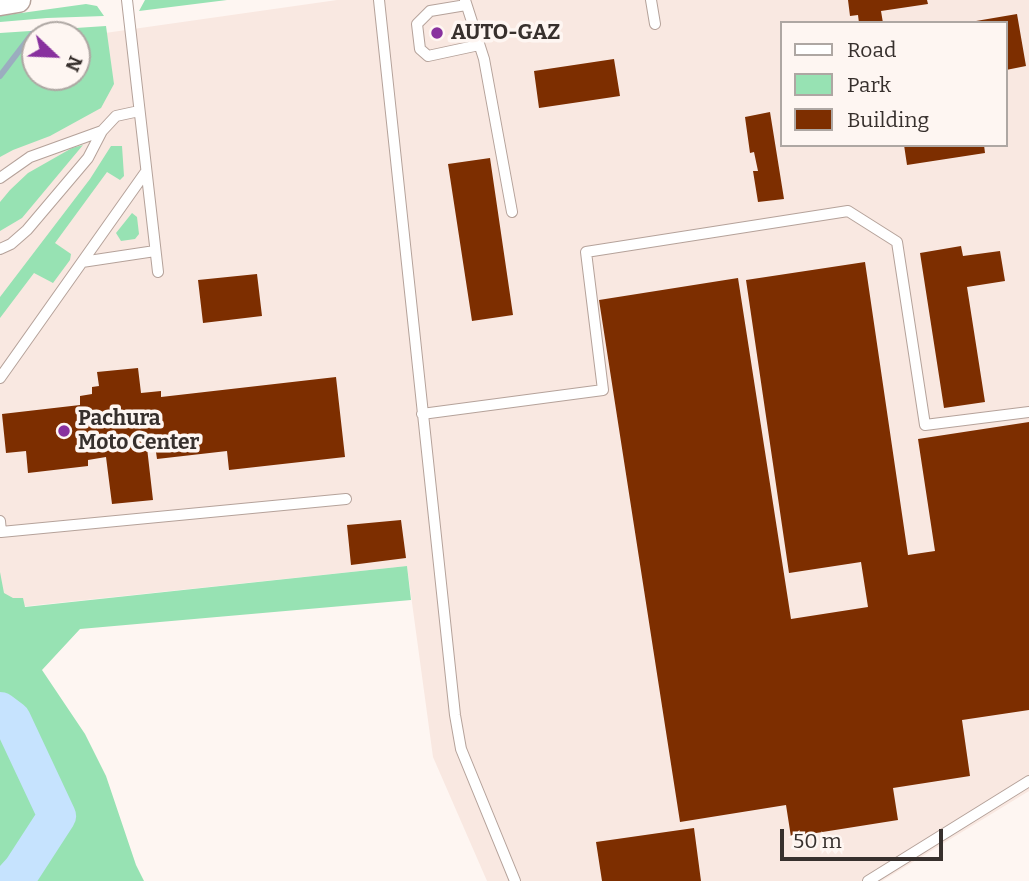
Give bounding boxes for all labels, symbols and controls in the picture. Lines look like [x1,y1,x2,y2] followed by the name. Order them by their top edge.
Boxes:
[451,20,560,46] place label: AUTO-GAZ
[21,21,91,91] north arrow
[780,21,1008,147] legend
[429,25,445,41] marker: AUTO-GAZ
[847,37,896,63] text: Road
[61,52,87,75] text: N
[847,72,891,98] text: Park
[847,107,929,133] text: Building
[78,406,199,456] place label: Pachura Moto Center
[56,423,72,439] marker: Pachura Moto Center
[784,814,947,858] scale bar
[793,828,842,854] text: 50 m

